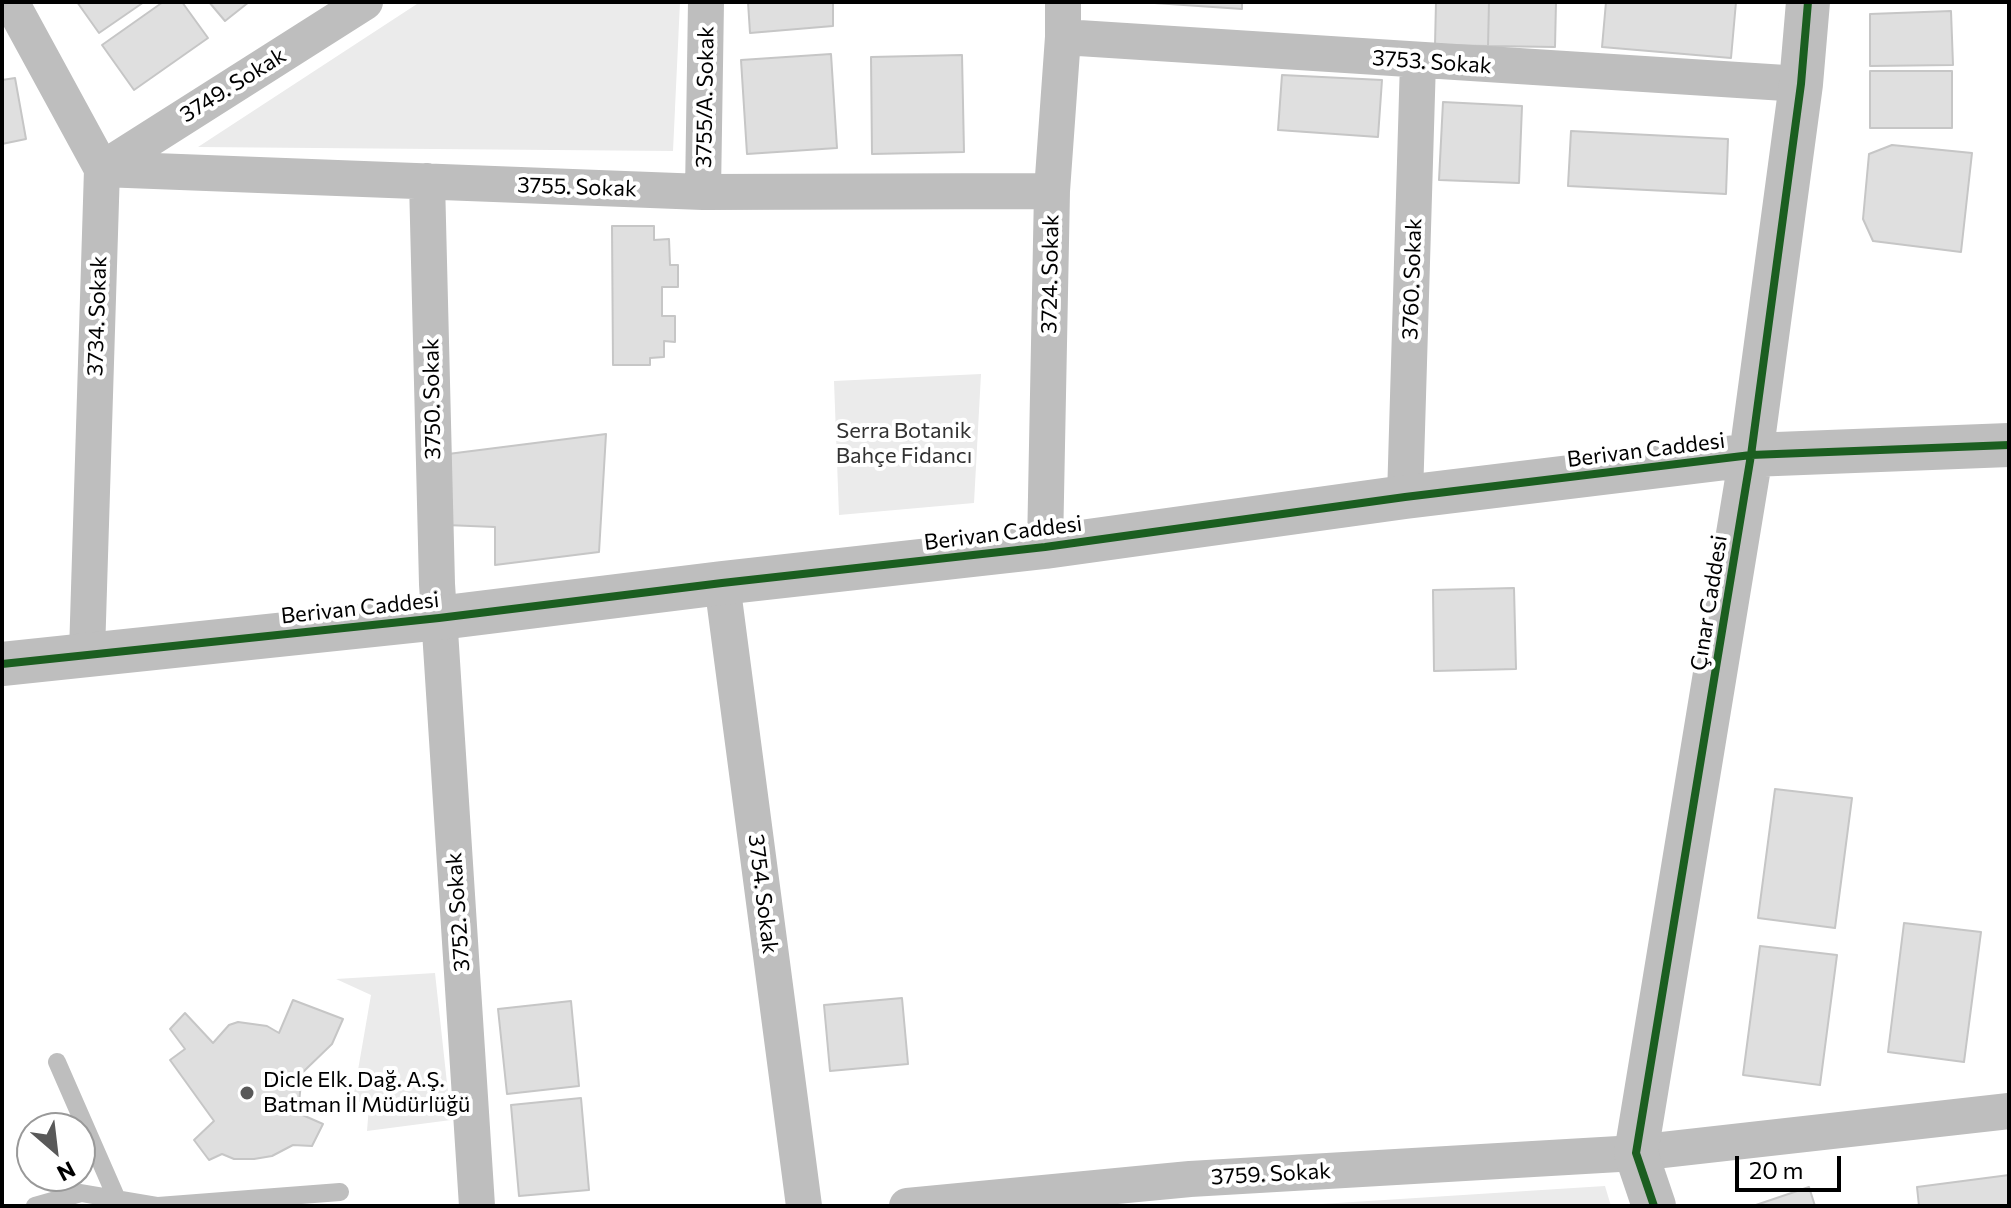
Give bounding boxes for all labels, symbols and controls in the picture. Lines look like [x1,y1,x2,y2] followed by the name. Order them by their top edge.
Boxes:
[691,26,719,168] street label: 3755/A. Sokak
[175,42,291,128] street label: 3749. Sokak
[1371,45,1493,79] street label: 3753. Sokak
[517,172,637,202] street label: 3755. Sokak
[1036,214,1064,334] street label: 3724. Sokak
[1397,218,1427,340] street label: 3760. Sokak
[82,255,112,377] street label: 3734. Sokak
[418,338,446,460] street label: 3750. Sokak
[836,418,972,470] park label: Serra Botanik Bahçe Fidancı
[1566,427,1726,473] street label: Berivan Caddesi
[923,510,1083,556] street label: Berivan Caddesi
[1685,533,1733,673] street label: Çınar Caddesi
[280,587,440,629] street label: Berivan Caddesi
[743,833,783,955] street label: 3754. Sokak
[441,851,475,973] street label: 3752. Sokak
[263,1067,470,1118] place label: Dicle Elk. Dağ. A.Ş. Batman İl Müdürlüğü
[238,1084,256,1102] marker: Dicle Elk. Dağ. A.Ş. Batman İl Müdürlüğü
[16,1112,96,1192] north arrow
[1739,1140,1845,1190] scale bar
[1749,1155,1803,1184] text: 20 m
[53,1156,80,1188] text: N
[1210,1158,1332,1190] street label: 3759. Sokak

